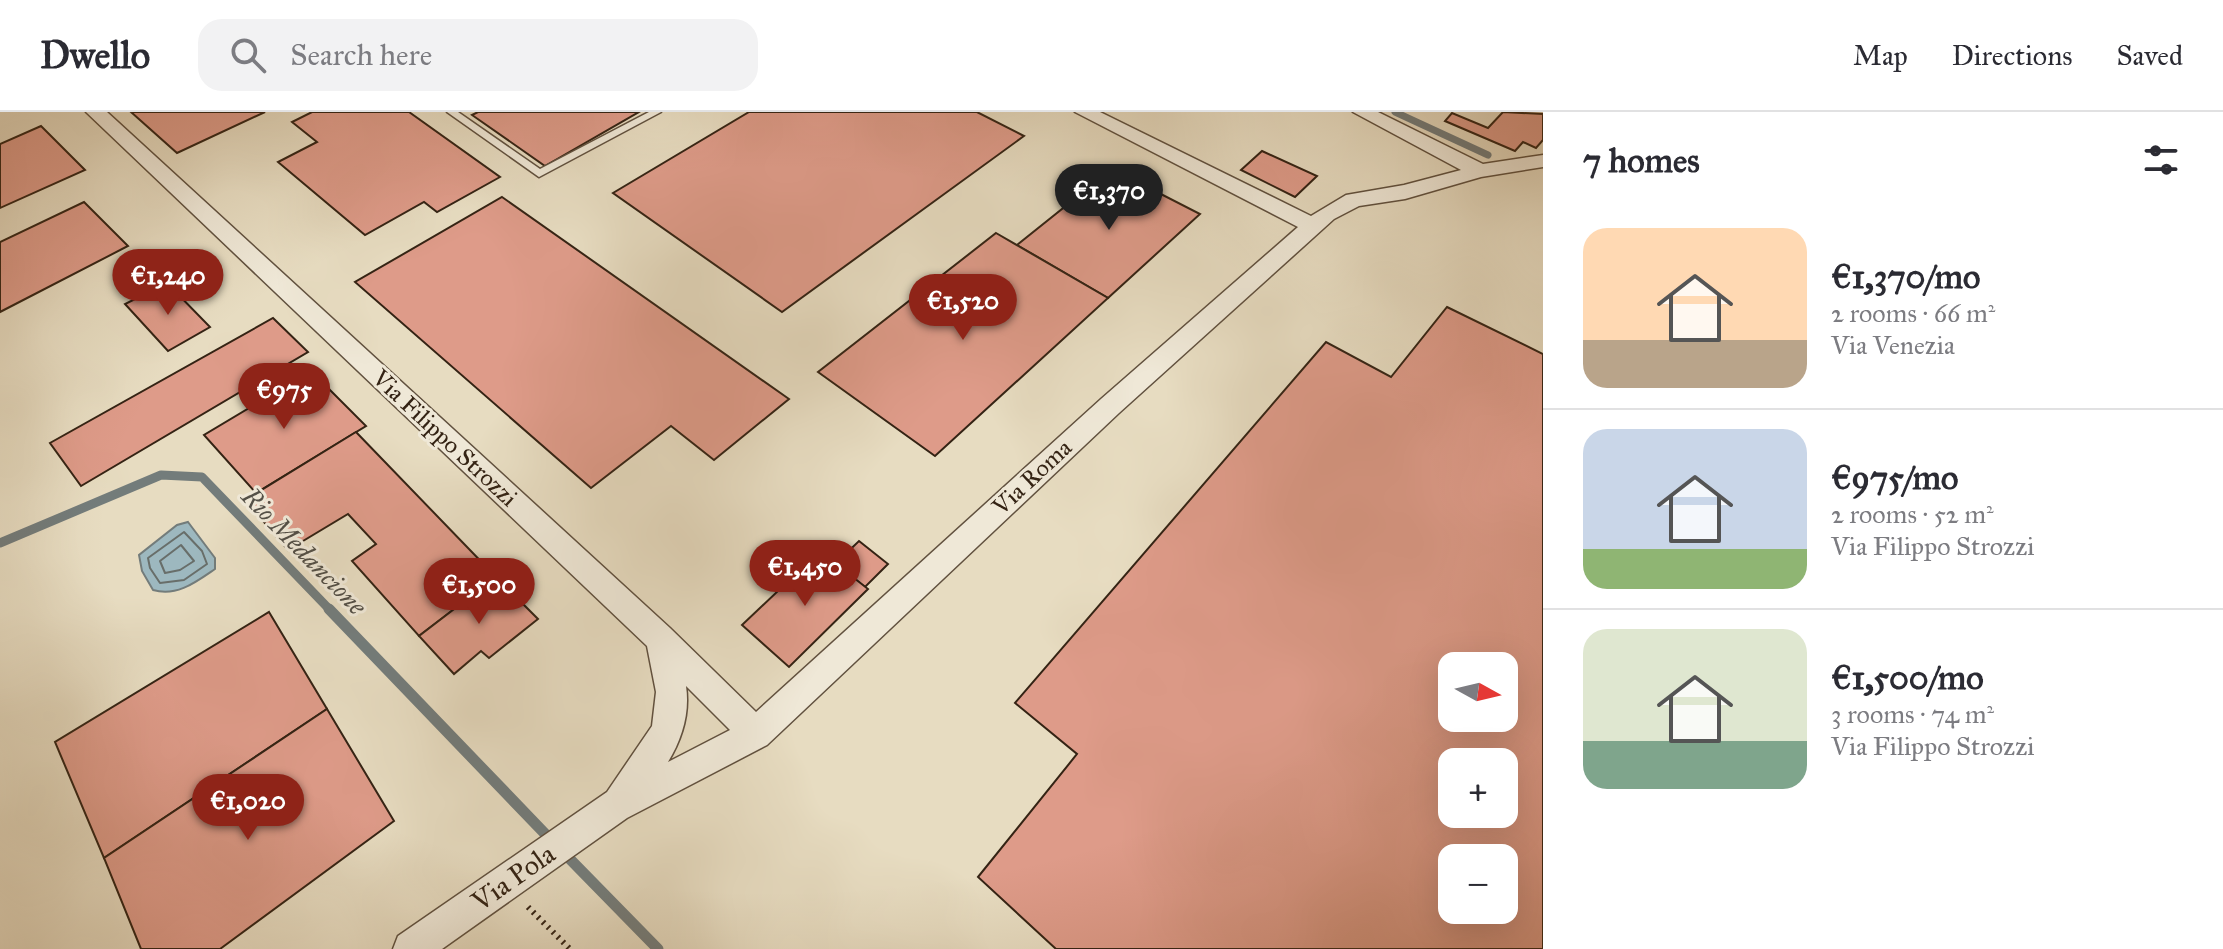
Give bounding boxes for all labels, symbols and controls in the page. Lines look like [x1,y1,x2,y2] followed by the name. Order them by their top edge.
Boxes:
[198,19,758,91] search box
[40,32,150,78] text: Dwello
[226,33,270,77] icon: search
[290,37,432,73] text: Search here
[1853,38,1908,73] text: Map
[1952,38,2073,73] text: Directions
[2117,38,2183,73] text: Saved
[2139,138,2183,182] icon: filters
[1583,140,1700,181] text: 7 homes
[1044,164,1174,232] pin: €1,370
[1073,174,1145,206] text: €1,370
[103,249,233,317] pin: €1,240
[1831,256,1980,297] text: €1,370/mo
[130,259,206,291] text: €1,240
[1647,260,1743,356] icon: home
[898,274,1028,342] pin: €1,520
[927,284,999,316] text: €1,520
[1831,297,1995,329] text: 2 rooms · 66 m²
[1831,329,1955,361] text: Via Venezia
[365,362,524,513] street label: Via Filippo Strozzi
[237,363,331,431] pin: €975
[256,373,312,405] text: €975
[985,432,1079,522] street label: Via Roma
[1831,457,1958,498] text: €975/mo
[1647,461,1743,557] icon: home
[234,480,374,622] water label: Rio Medancione
[1831,498,1994,530] text: 2 rooms · 52 m²
[1831,530,2034,562] text: Via Filippo Strozzi
[740,540,870,608] pin: €1,450
[768,550,842,582] text: €1,450
[414,558,544,626] pin: €1,500
[442,568,516,600] text: €1,500
[1438,652,1518,732] north arrow
[1438,652,1518,924] map controls
[1831,657,1984,698] text: €1,500/mo
[1647,661,1743,757] icon: home
[1831,698,1994,730] text: 3 rooms · 74 m²
[1831,730,2034,762] text: Via Filippo Strozzi
[1438,748,1518,828] button: +
[183,774,313,842] pin: €1,020
[210,784,286,816] text: €1,020
[464,836,562,919] street label: Via Pola
[1438,844,1518,924] button: −

